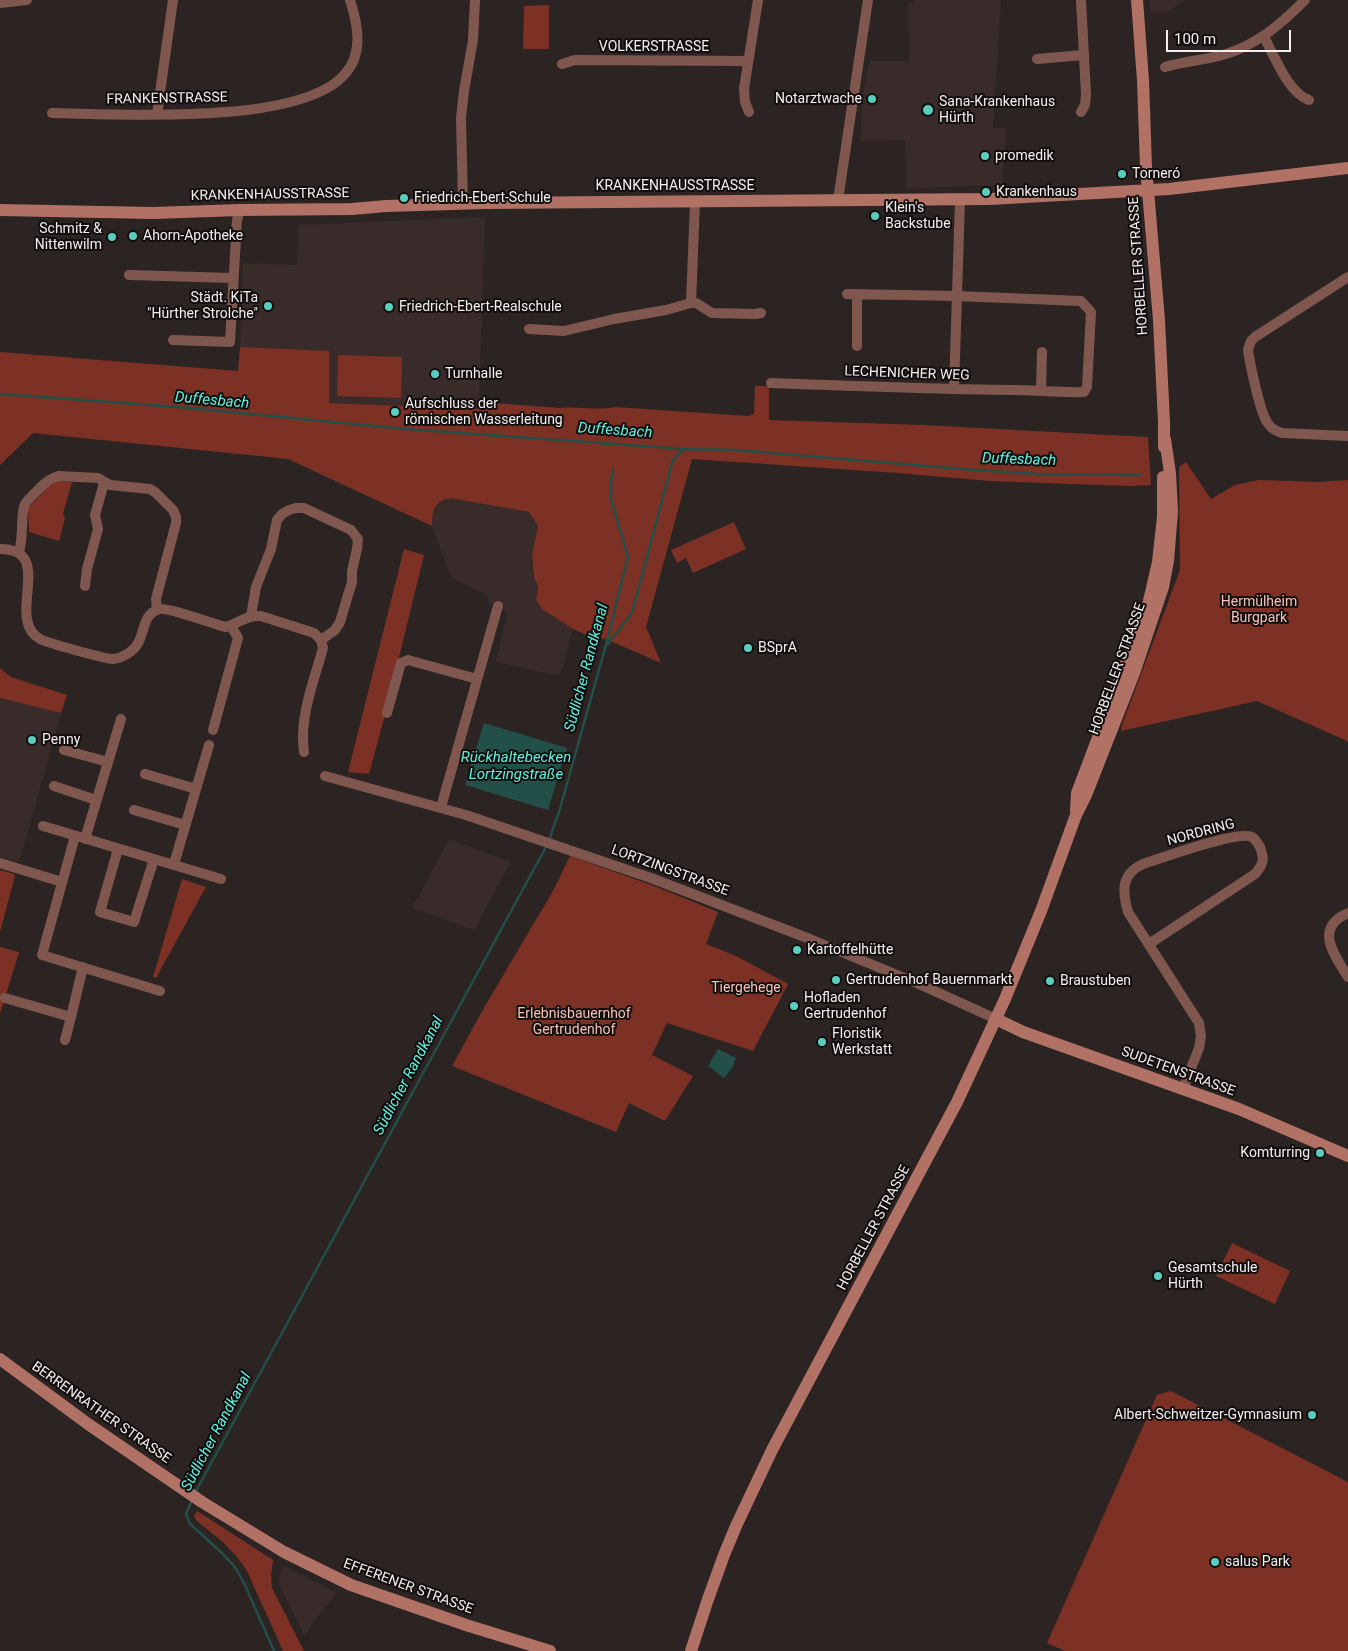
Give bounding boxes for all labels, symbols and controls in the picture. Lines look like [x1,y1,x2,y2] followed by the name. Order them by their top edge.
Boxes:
[1168,20,1293,52] scale bar
[1174,30,1216,48] text: 100 m
[599,39,709,55] street label: VOLKERSTRASSE
[106,90,228,108] street label: FRANKENSTRASSE
[775,91,862,107] place label: Notarztwache
[866,93,878,105] marker: Notarztwache
[939,94,1055,126] place label: Sana-Krankenhaus Hürth
[921,103,935,117] marker: Sana-Krankenhaus Hürth
[995,148,1054,164] place label: promedik
[979,150,991,162] marker: promedik
[1132,166,1180,182] place label: Torneró
[1116,168,1128,180] marker: Torneró
[596,178,754,194] street label: KRANKENHAUSSTRASSE
[996,184,1077,200] place label: Krankenhaus
[190,185,350,205] street label: KRANKENHAUSSTRASSE
[980,186,992,198] marker: Krankenhaus
[414,190,551,206] place label: Friedrich-Ebert-Schule
[398,192,410,204] marker: Friedrich-Ebert-Schule
[1126,196,1152,336] street label: HORBELLER STRASSE
[885,200,951,232] place label: Klein's Backstube
[869,210,881,222] marker: Klein's Backstube
[35,221,102,253] place label: Schmitz & Nittenwilm
[143,228,243,244] place label: Ahorn-Apotheke
[127,230,139,242] marker: Ahorn-Apotheke
[106,231,118,243] marker: Schmitz & Nittenwilm
[147,290,258,322] place label: Städt. KiTa "Hürther Strolche"
[399,299,562,315] place label: Friedrich-Ebert-Realschule
[262,300,274,312] marker: Städt. KiTa "Hürther Strolche"
[383,301,395,313] marker: Friedrich-Ebert-Realschule
[844,363,970,385] street label: LECHENICHER WEG
[445,366,502,382] place label: Turnhalle
[429,368,441,380] marker: Turnhalle
[174,389,250,413] water label: Duffesbach
[405,396,563,428] place label: Aufschluss der römischen Wasserleitung
[389,406,401,418] marker: Aufschluss der römischen Wasserleitung
[577,419,653,443] water label: Duffesbach
[981,450,1057,470] water label: Duffesbach
[1221,594,1297,626] park label: Hermülheim Burgpark
[1086,601,1150,737] street label: HORBELLER STRASSE
[561,602,613,734] water label: Südlicher Randkanal
[758,640,797,656] place label: BSprA
[742,642,754,654] marker: BSprA
[42,732,80,748] place label: Penny
[26,734,38,746] marker: Penny
[461,749,571,784] water label: Rückhaltebecken Lortzingstraße
[1165,816,1237,850] street label: NORDRING
[609,842,731,900] street label: LORTZINGSTRASSE
[807,942,893,958] place label: Kartoffelhütte
[791,944,803,956] marker: Kartoffelhütte
[846,972,1012,988] place label: Gertrudenhof Bauernmarkt
[1060,973,1131,989] place label: Braustuben
[830,974,842,986] marker: Gertrudenhof Bauernmarkt
[1044,975,1056,987] marker: Braustuben
[711,980,781,996] park label: Tiergehege
[804,990,887,1022] place label: Hofladen Gertrudenhof
[788,1000,800,1012] marker: Hofladen Gertrudenhof
[517,1006,631,1038] park label: Erlebnisbauernhof Gertrudenhof
[370,1014,448,1138] water label: Südlicher Randkanal
[832,1026,892,1058] place label: Floristik Werkstatt
[816,1036,828,1048] marker: Floristik Werkstatt
[1119,1044,1237,1100] street label: SUDETENSTRASSE
[1240,1145,1310,1161] place label: Komturring
[1314,1147,1326,1159] marker: Komturring
[834,1163,914,1293] street label: HORBELLER STRASSE
[1168,1260,1257,1292] place label: Gesamtschule Hürth
[1152,1270,1164,1282] marker: Gesamtschule Hürth
[28,1358,174,1468] street label: BERRENRATHER STRASSE
[178,1370,256,1494] water label: Südlicher Randkanal
[1114,1407,1302,1423] place label: Albert-Schweitzer-Gymnasium
[1306,1409,1318,1421] marker: Albert-Schweitzer-Gymnasium
[1225,1554,1290,1570] place label: salus Park
[341,1556,475,1618] street label: EFFERENER STRASSE
[1209,1556,1221,1568] marker: salus Park

